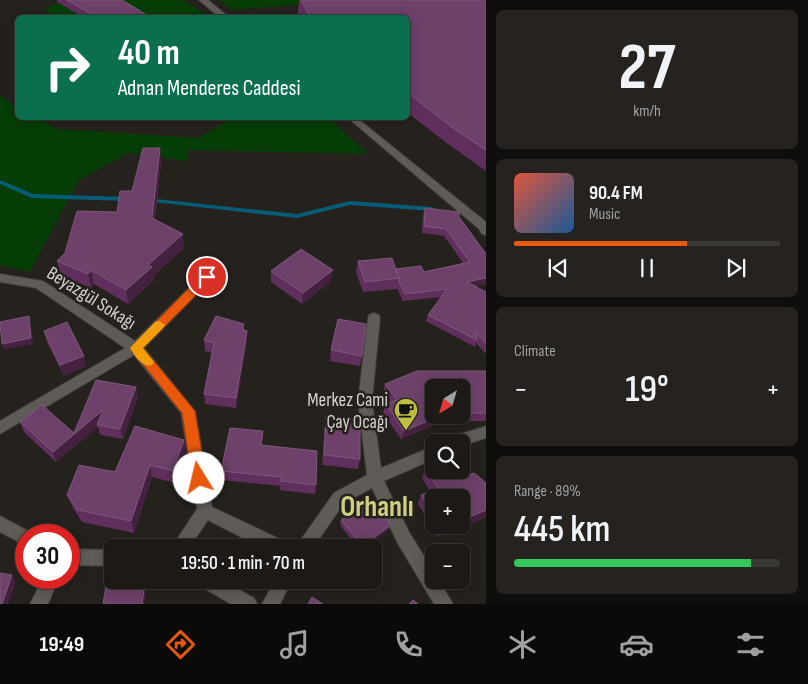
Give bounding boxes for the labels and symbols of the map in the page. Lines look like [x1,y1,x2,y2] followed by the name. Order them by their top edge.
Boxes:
[186,256,228,298] pin
[42,262,140,335] street label: Beyazgül Sokağı
[425,379,470,424] north arrow
[307,389,388,434] place label: Merkez Cami Çay Ocağı
[393,397,419,431] cafe icon: Merkez Cami Çay Ocağı
[172,451,224,503] position arrow
[340,490,414,525] district label: Orhanlı
[15,524,80,589] speed limit sign: 30

